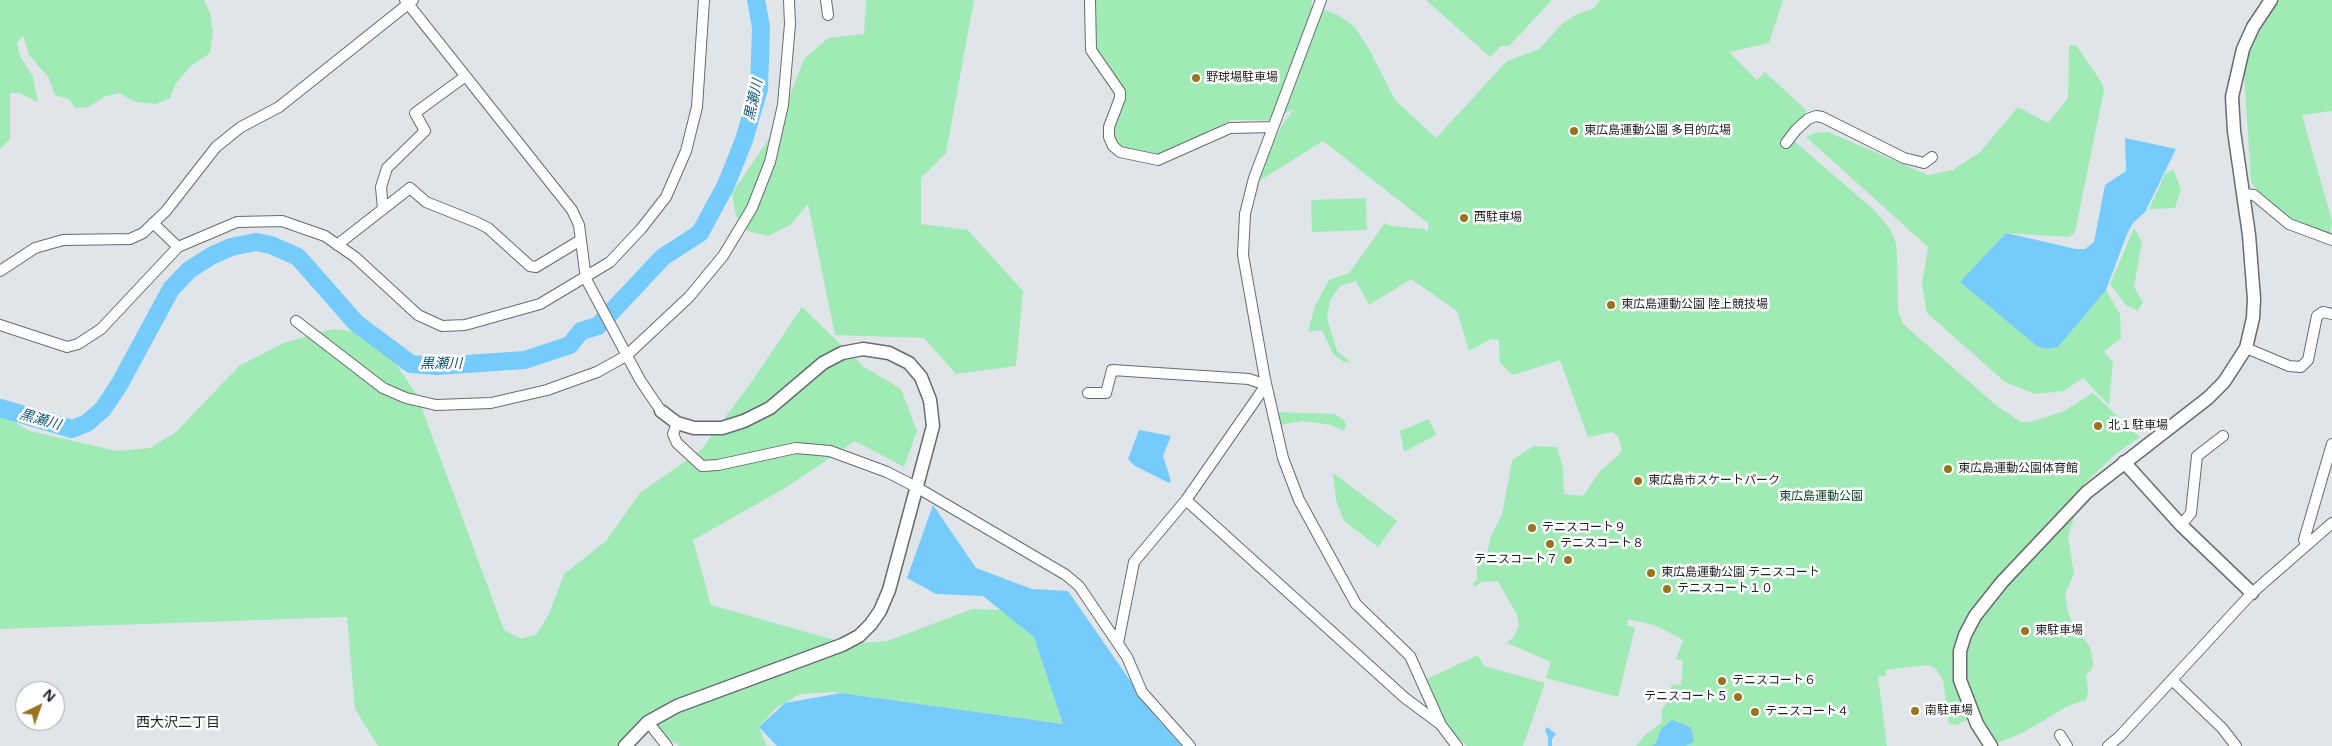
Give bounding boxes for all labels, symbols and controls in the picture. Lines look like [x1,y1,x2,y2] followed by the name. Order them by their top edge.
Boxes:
[1206,71,1278,85] place label: 野球場駐車場
[1190,72,1202,84] marker: 野球場駐車場
[741,78,767,122] water label: 黒瀬川
[1584,124,1731,138] place label: 東広島運動公園 多目的広場
[1568,125,1580,137] marker: 東広島運動公園 多目的広場
[1474,211,1522,225] place label: 西駐車場
[1458,212,1470,224] marker: 西駐車場
[1621,298,1768,312] place label: 東広島運動公園 陸上競技場
[1605,299,1617,311] marker: 東広島運動公園 陸上競技場
[420,356,462,372] water label: 黒瀬川
[17,406,63,434] water label: 黒瀬川
[2108,419,2168,433] place label: 北１駐車場
[2092,420,2104,432] marker: 北１駐車場
[1958,462,2078,476] place label: 東広島運動公園体育館
[1942,463,1954,475] marker: 東広島運動公園体育館
[1648,474,1780,488] place label: 東広島市スケートパーク
[1632,475,1644,487] marker: 東広島市スケートパーク
[1779,490,1863,504] park label: 東広島運動公園
[1542,521,1626,535] place label: テニスコート９
[1526,522,1538,534] marker: テニスコート９
[1560,537,1644,551] place label: テニスコート８
[1544,538,1556,550] marker: テニスコート８
[1474,553,1558,567] place label: テニスコート７
[1562,554,1574,566] marker: テニスコート７
[1661,566,1820,580] place label: 東広島運動公園 テニスコート
[1645,567,1657,579] marker: 東広島運動公園 テニスコート
[1677,582,1773,596] place label: テニスコート１０
[1661,583,1673,595] marker: テニスコート１０
[2035,624,2083,638] place label: 東駐車場
[2019,625,2031,637] marker: 東駐車場
[1732,674,1816,688] place label: テニスコート６
[1716,675,1728,687] marker: テニスコート６
[15,681,65,731] north arrow
[39,684,60,706] text: N
[1644,690,1728,704] place label: テニスコート５
[1732,691,1744,703] marker: テニスコート５
[1925,704,1973,718] place label: 南駐車場
[1765,705,1849,719] place label: テニスコート４
[1909,705,1921,717] marker: 南駐車場
[1749,706,1761,718] marker: テニスコート４
[136,715,220,731] district label: 西大沢二丁目

